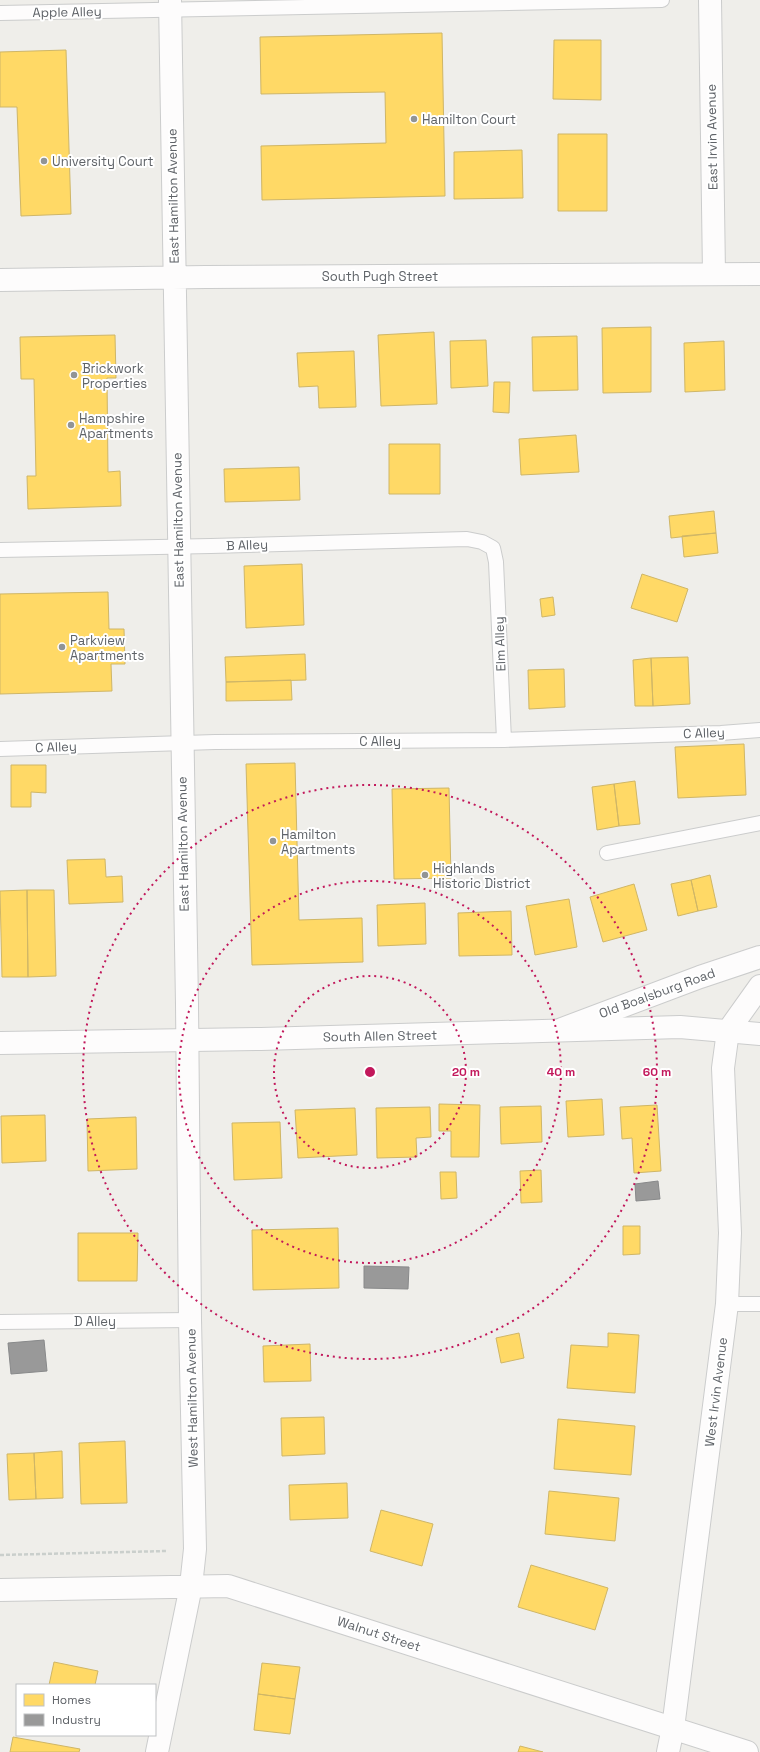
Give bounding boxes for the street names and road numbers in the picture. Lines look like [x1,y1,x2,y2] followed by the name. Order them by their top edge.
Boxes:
[32,3,102,21] street label: Apple Alley
[703,84,721,190] street label: East Irvin Avenue
[163,128,183,264] street label: East Hamilton Avenue
[322,268,438,285] street label: South Pugh Street
[168,452,188,588] street label: East Hamilton Avenue
[226,536,268,554] street label: B Alley
[491,616,509,672] street label: Elm Alley
[683,724,725,742] street label: C Alley
[359,733,401,750] street label: C Alley
[35,738,77,756] street label: C Alley
[173,776,193,912] street label: East Hamilton Avenue
[597,964,717,1022] street label: Old Boalsburg Road
[323,1027,437,1045] street label: South Allen Street
[74,1313,116,1330] street label: D Alley
[182,1328,202,1468] street label: West Hamilton Avenue
[701,1336,731,1448] street label: West Irvin Avenue
[335,1613,423,1655] street label: Walnut Street

